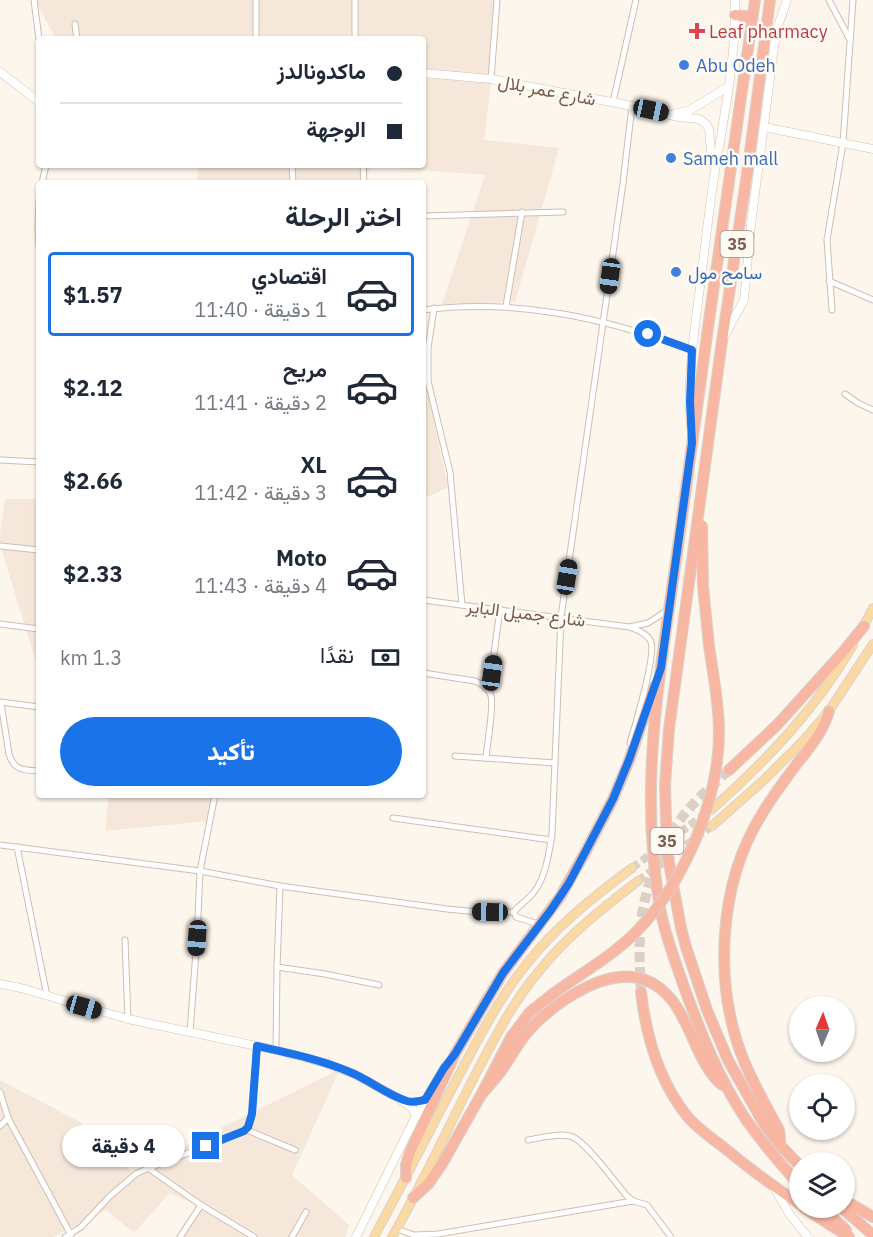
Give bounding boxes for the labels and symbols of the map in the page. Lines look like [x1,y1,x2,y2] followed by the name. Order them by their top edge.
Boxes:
[709,20,828,43] place label: Leaf pharmacy
[690,24,704,38] marker: Leaf pharmacy
[696,54,776,77] place label: Abu Odeh
[677,58,691,72] marker: Abu Odeh
[496,69,598,112] street label: شارع عمر بلال
[632,97,670,123] car
[683,147,778,170] place label: Sameh mall
[664,151,678,165] marker: Sameh mall
[720,231,754,257] road number: 35
[599,257,621,295] car
[688,261,762,285] place label: سامح مول
[669,265,683,279] marker: سامح مول
[634,320,661,347] route start
[555,558,579,596] car
[464,594,587,633] street label: شارع جميل الباير
[481,654,503,692] car
[650,828,684,854] road number: 35
[472,903,508,921] car
[187,919,207,957] car
[64,993,104,1021] car
[789,996,855,1062] north arrow
[62,1125,185,1167] callout: 4 دقيقة
[192,1132,219,1159] route end

